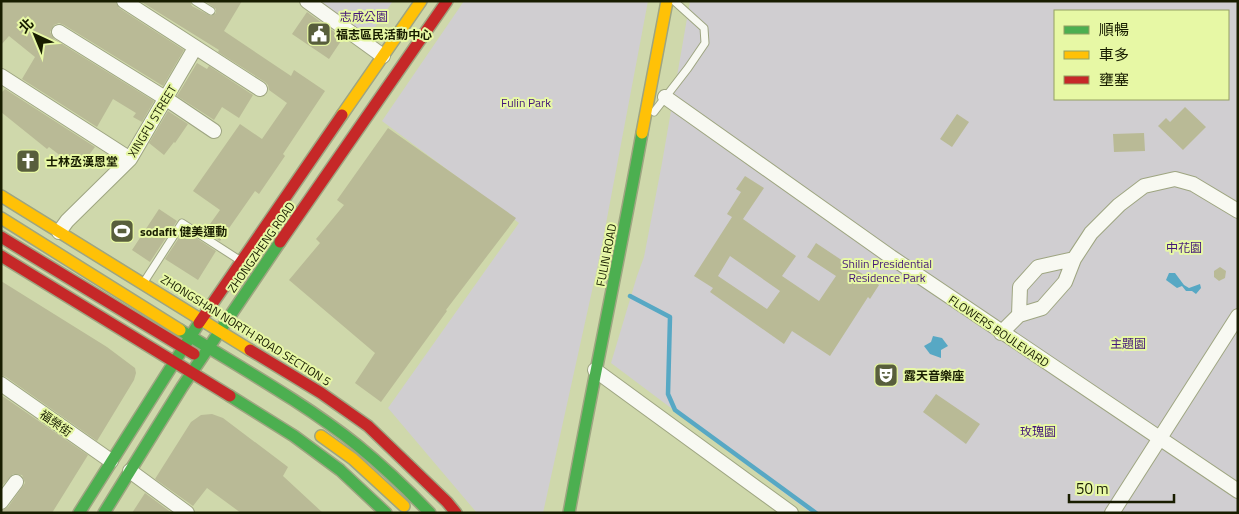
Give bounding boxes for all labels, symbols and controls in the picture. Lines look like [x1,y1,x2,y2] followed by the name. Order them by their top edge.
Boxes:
[340,7,388,26] park label: 志成公園
[10,10,60,60] north arrow
[1054,10,1229,100] legend
[13,13,38,38] text: 北
[1099,18,1129,41] text: 順暢
[306,21,332,47] public building icon: 福志區民活動中心
[336,25,432,44] place label: 福志區民活動中心
[1099,43,1129,66] text: 車多
[1099,68,1129,91] text: 壅塞
[123,81,182,161] street label: XINGFU STREET
[501,93,551,112] park label: Fulin Park
[15,148,41,174] church icon: 士林丞漢恩堂
[46,152,118,171] place label: 士林丞漢恩堂
[222,197,300,296] street label: ZHONGZHENG ROAD
[109,218,135,244] sports icon: sodafit 健美運動
[140,222,227,241] place label: sodafit 健美運動
[591,222,621,288] street label: FULIN ROAD
[1166,238,1202,257] park label: 中花園
[842,254,932,287] park label: Shilin Presidential Residence Park
[157,270,335,391] street label: ZHONGSHAN NORTH ROAD SECTION 5
[945,290,1053,372] street label: FLOWERS BOULEVARD
[1110,334,1146,353] park label: 主題園
[873,362,899,388] theatre icon: 露天音樂座
[904,366,964,385] place label: 露天音樂座
[36,405,76,441] street label: 福榮街
[1020,422,1056,441] park label: 玫瑰園
[1069,472,1174,504] scale bar
[1076,477,1109,500] text: 50 m

